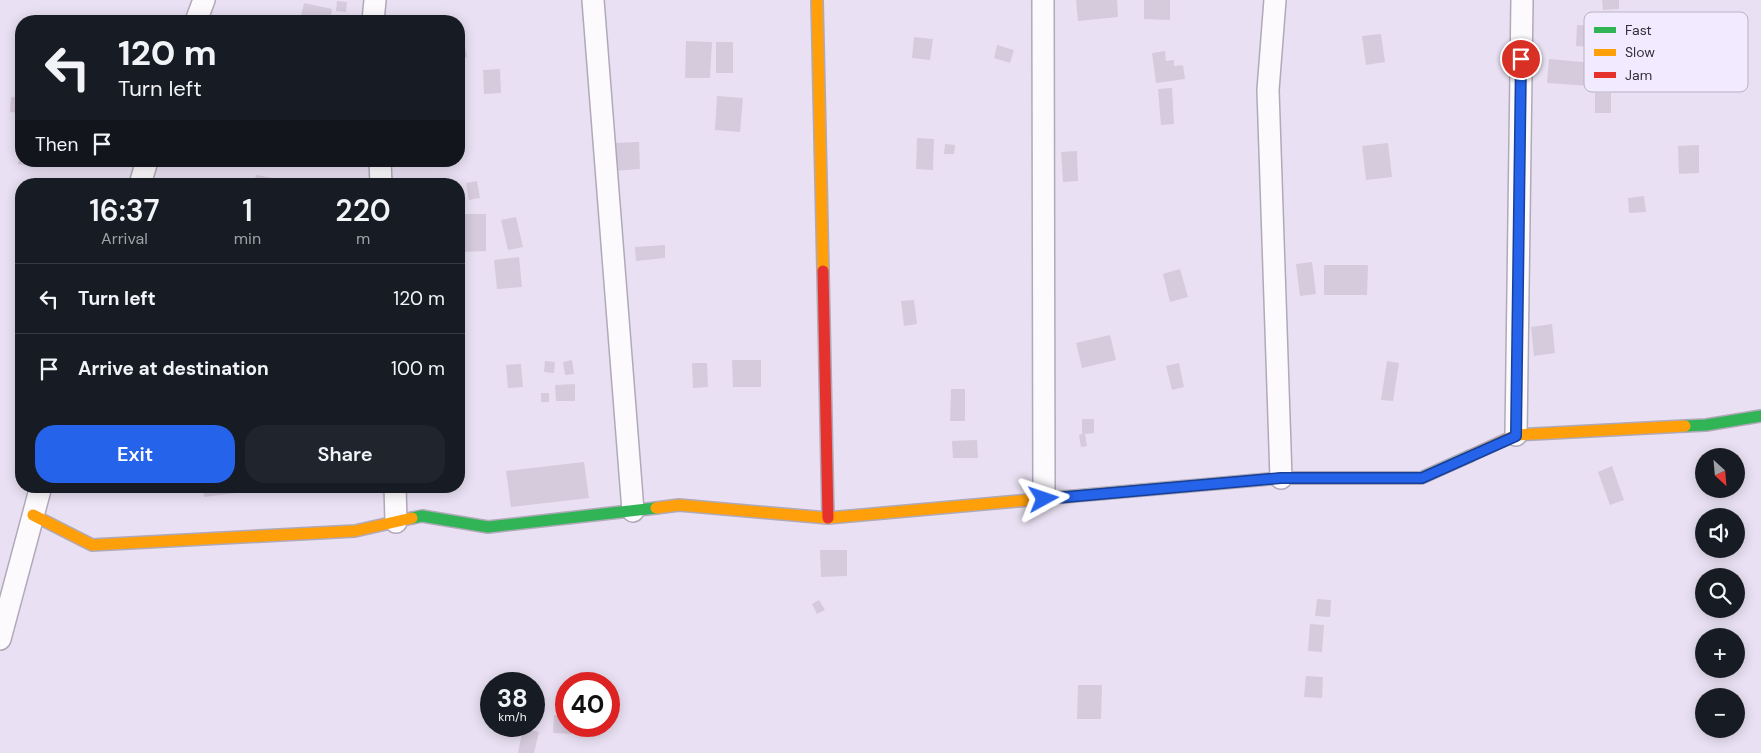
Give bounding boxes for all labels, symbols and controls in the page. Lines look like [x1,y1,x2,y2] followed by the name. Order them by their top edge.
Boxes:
[1584,12,1748,92] legend
[1625,21,1652,39] text: Fast
[118,30,217,76] text: 120 m
[35,35,100,100] icon: left
[1500,38,1542,80] pin
[1625,43,1655,61] text: Slow
[1507,45,1535,73] icon: arrive
[1625,66,1652,84] text: Jam
[118,74,202,103] text: Turn left
[88,130,116,158] icon: arrive
[35,132,78,157] text: Then
[89,191,160,230] text: 16:37
[242,191,253,230] text: 1
[335,191,391,230] text: 220
[101,228,148,249] text: Arrival
[234,228,261,249] text: min
[356,228,370,249] text: m
[35,285,63,313] icon: left
[78,286,156,311] text: Turn left
[393,286,445,311] text: 120 m
[35,355,63,383] icon: arrive
[78,356,269,381] text: Arrive at destination
[391,356,445,381] text: 100 m
[35,425,235,483] button: Exit
[245,425,445,483] button: Share
[1695,448,1745,498] north arrow
[1695,448,1745,738] map controls
[1017,472,1069,524] position arrow
[1695,508,1745,558] button: sound
[1695,568,1745,618] button: search
[1695,628,1745,678] button: +
[555,672,620,737] speed limit sign: 40
[497,682,528,715] text: 38
[1695,688,1745,738] button: −
[498,709,527,725] text: km/h

